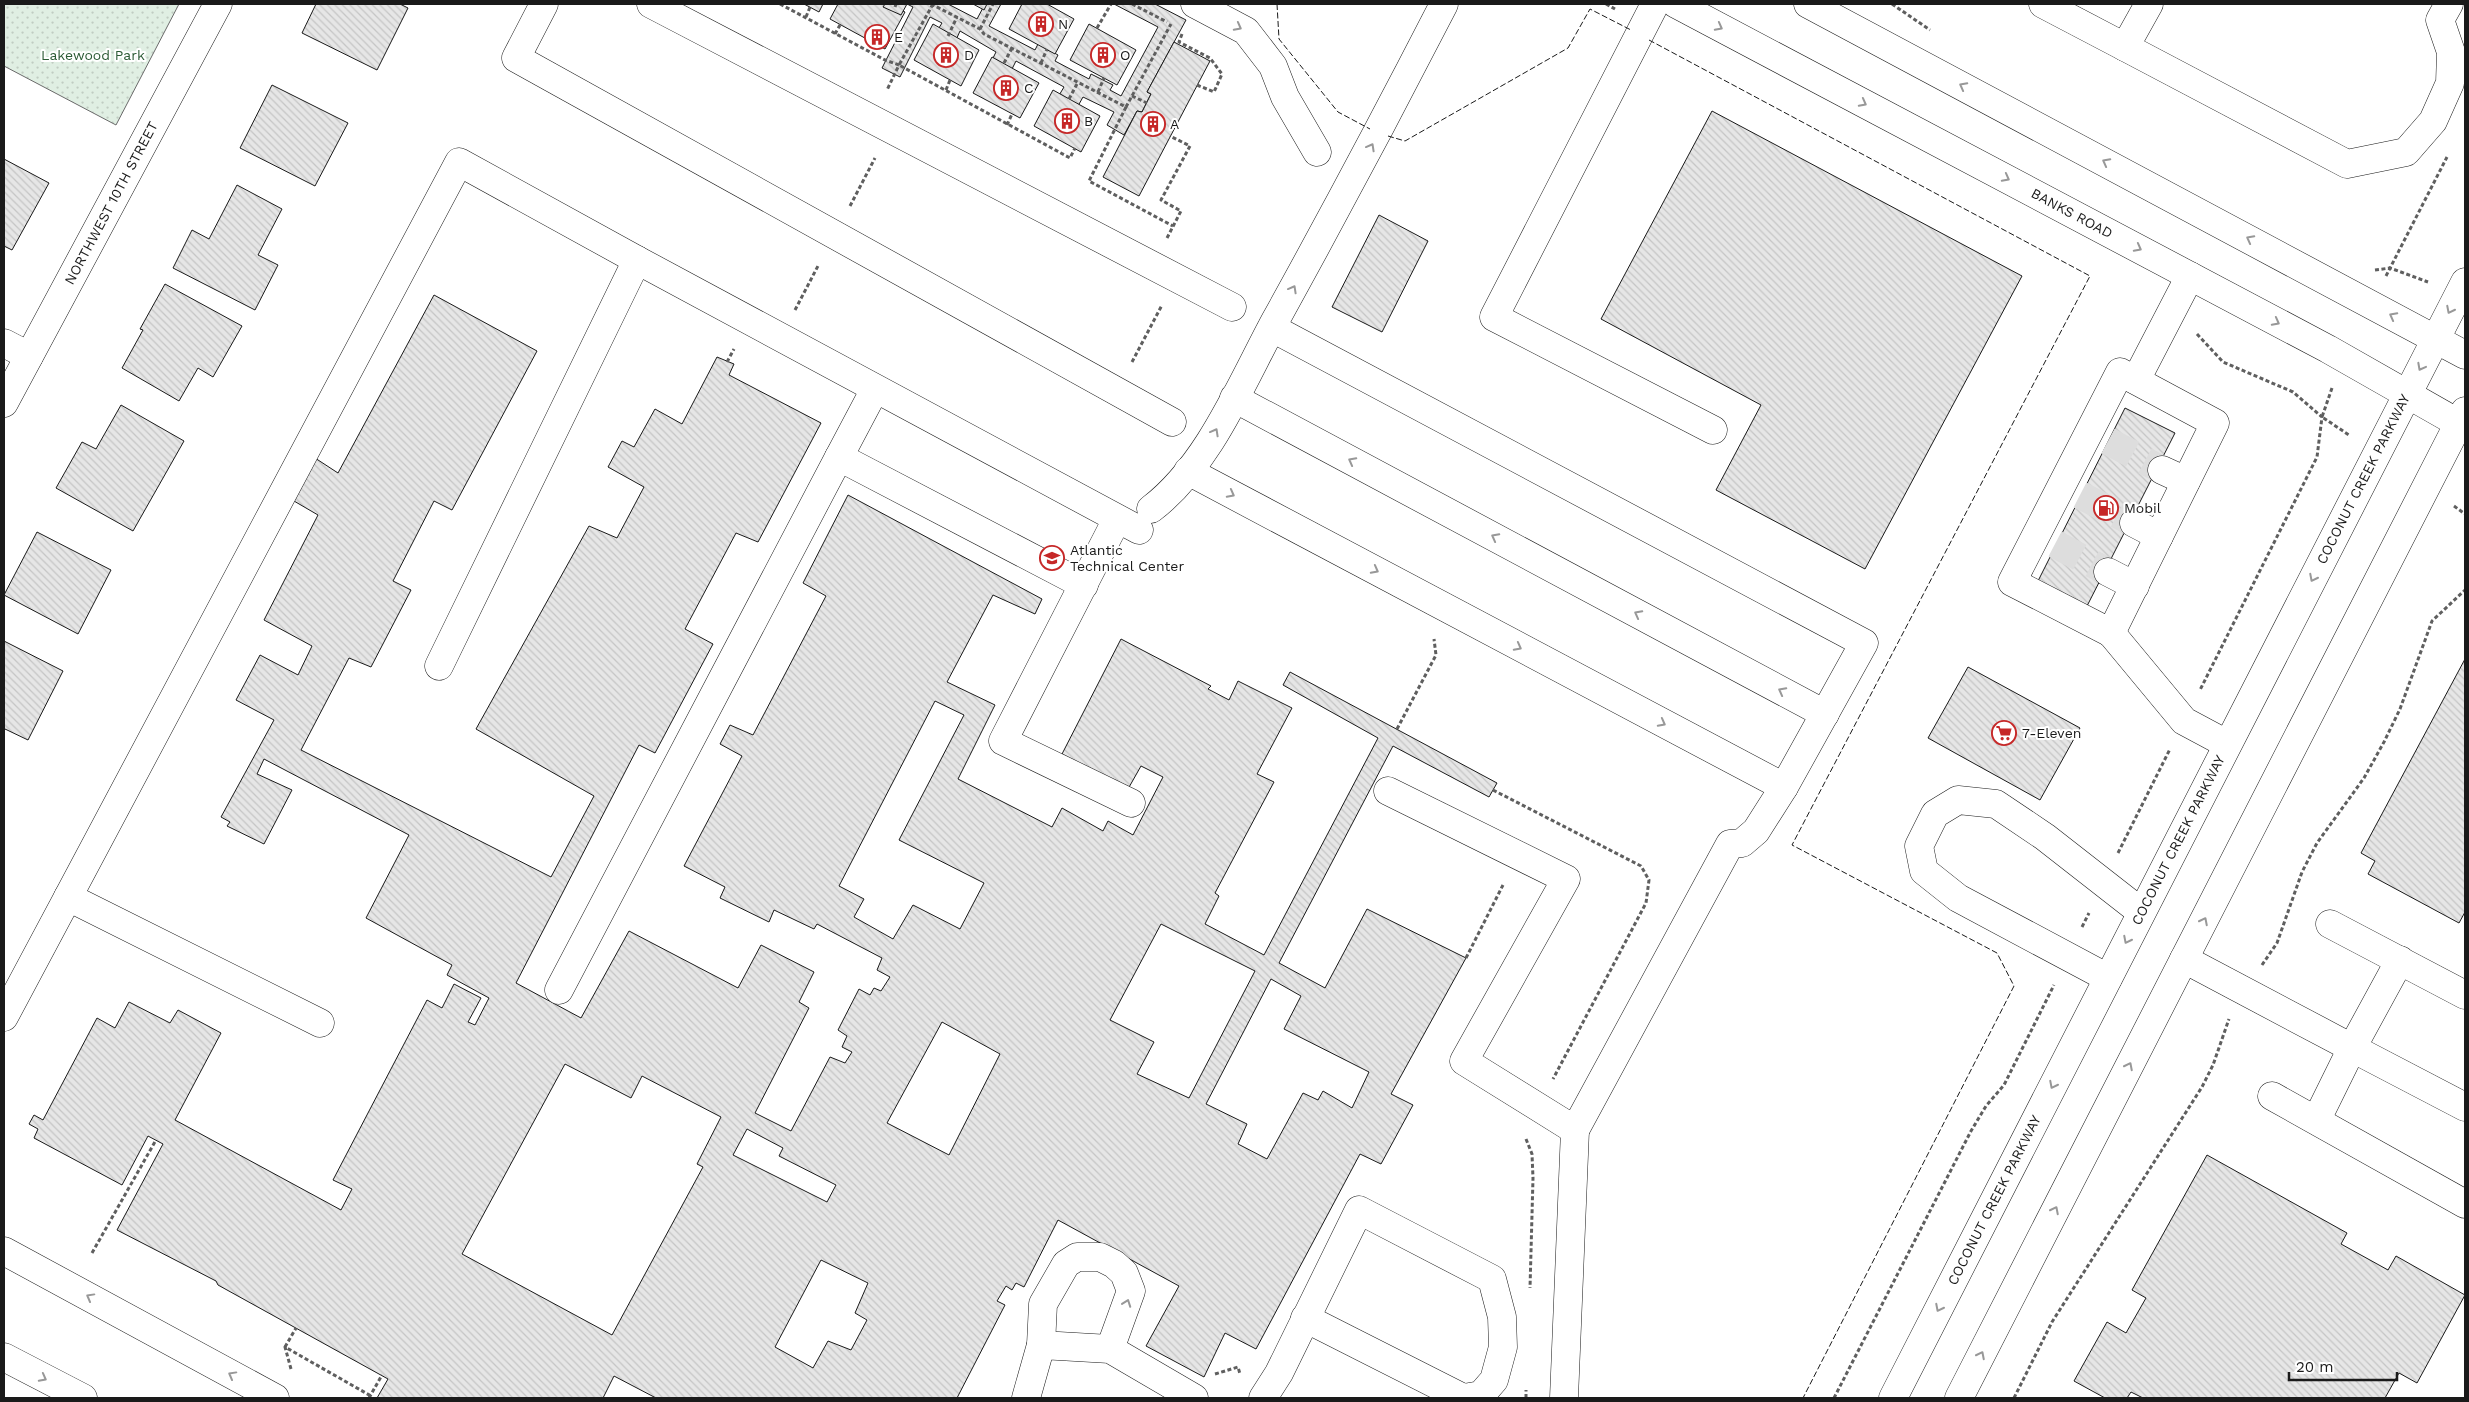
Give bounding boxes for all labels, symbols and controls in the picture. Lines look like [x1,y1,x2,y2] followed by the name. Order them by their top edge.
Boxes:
[1028,11,1054,37] building icon: N
[1058,16,1068,32] place label: N
[1714,20,1723,30] one-way arrow
[1232,21,1241,31] one-way arrow
[864,24,890,50] building icon: E
[894,29,903,45] place label: E
[933,42,959,68] building icon: D
[1090,42,1116,68] building icon: O
[41,47,145,63] park label: Lakewood Park
[964,47,974,63] place label: D
[1120,47,1130,63] place label: O
[993,75,1019,101] building icon: C
[1024,80,1034,96] place label: C
[1959,82,1968,92] one-way arrow
[1857,96,1866,106] one-way arrow
[1054,108,1080,134] building icon: B
[1140,111,1166,137] building icon: A
[1084,113,1093,129] place label: B
[1170,116,1179,132] place label: A
[61,118,161,287] street label: NORTHWEST 10TH STREET
[1365,143,1375,152] one-way arrow
[2103,158,2112,168] one-way arrow
[2001,172,2010,182] one-way arrow
[2029,185,2115,241] street label: BANKS ROAD
[2246,235,2255,245] one-way arrow
[2133,242,2142,252] one-way arrow
[1287,286,1297,295] one-way arrow
[2446,305,2456,314] one-way arrow
[2389,312,2398,322] one-way arrow
[2271,316,2280,326] one-way arrow
[2417,361,2427,370] one-way arrow
[2313,391,2413,567] street label: COCONUT CREEK PARKWAY
[1209,428,1219,437] one-way arrow
[1348,457,1357,467] one-way arrow
[1226,488,1235,498] one-way arrow
[2093,495,2119,521] fuel station icon: Mobil
[2124,500,2162,516] place label: Mobil
[1491,534,1500,544] one-way arrow
[1070,542,1184,574] place label: Atlantic Technical Center
[1039,545,1065,571] school or university icon: Atlantic Technical Center
[1369,564,1378,574] one-way arrow
[2309,573,2319,582] one-way arrow
[1635,610,1644,620] one-way arrow
[1513,641,1522,651] one-way arrow
[1778,687,1787,697] one-way arrow
[1657,717,1666,727] one-way arrow
[1991,720,2017,746] supermarket icon: 7-Eleven
[2022,725,2081,741] place label: 7-Eleven
[2128,752,2228,928] street label: COCONUT CREEK PARKWAY
[2198,917,2208,926] one-way arrow
[2123,935,2133,944] one-way arrow
[2123,1062,2133,1071] one-way arrow
[2049,1080,2059,1089] one-way arrow
[1944,1112,2044,1288] street label: COCONUT CREEK PARKWAY
[2049,1207,2059,1216] one-way arrow
[86,1294,95,1304] one-way arrow
[1121,1299,1131,1307] one-way arrow
[1935,1303,1945,1312] one-way arrow
[2289,1350,2396,1382] scale bar
[1975,1351,1985,1360] one-way arrow
[2296,1358,2334,1376] text: 20 m
[229,1371,238,1381] one-way arrow
[38,1372,47,1382] one-way arrow

